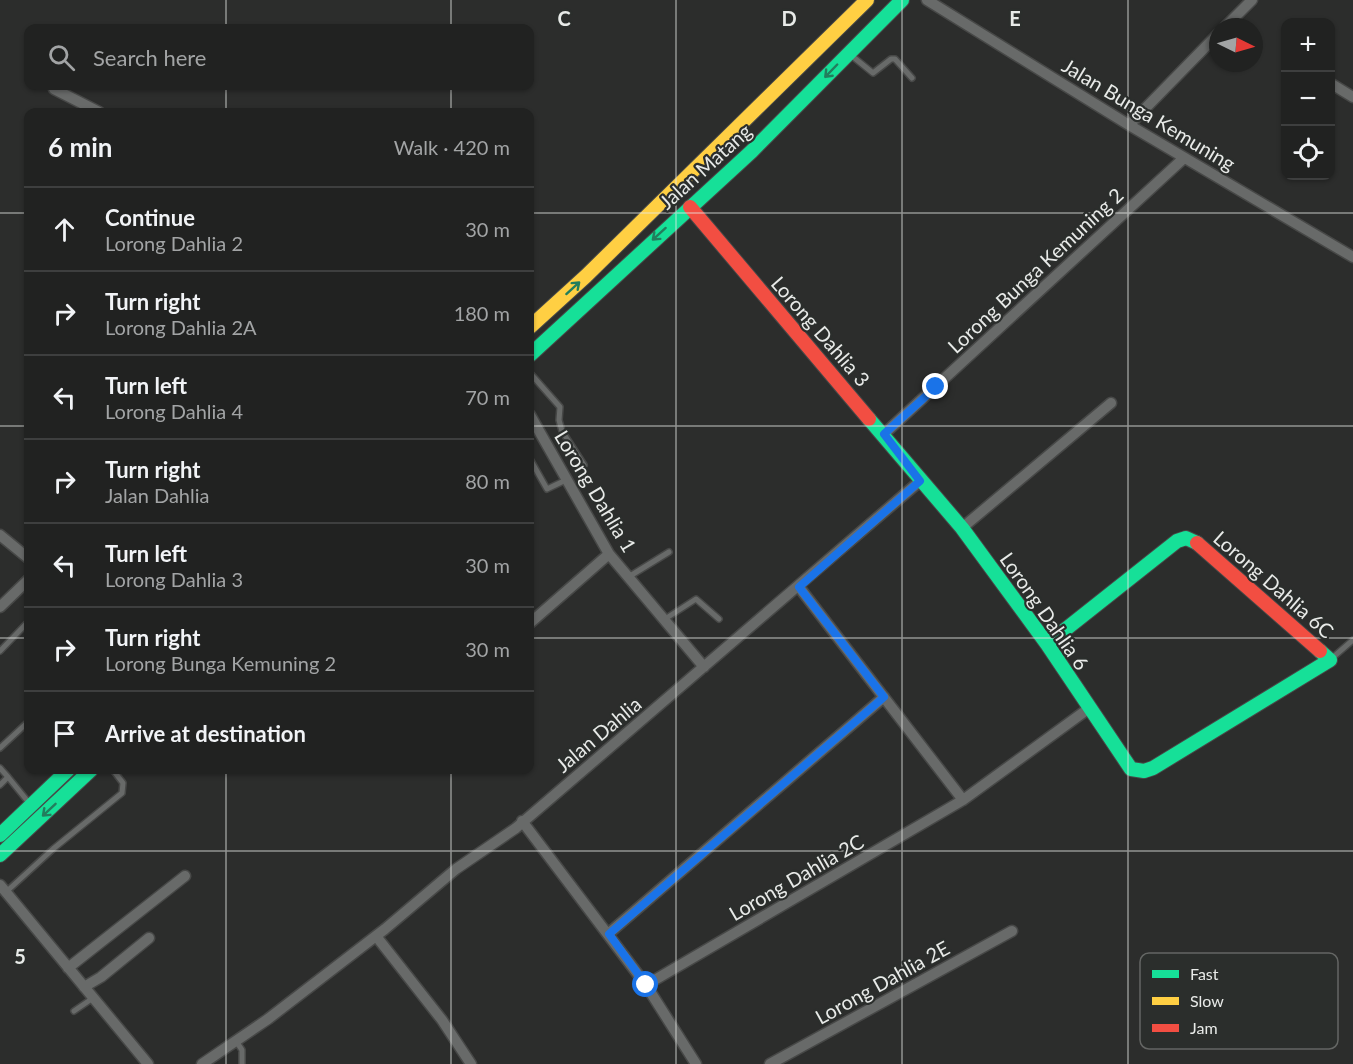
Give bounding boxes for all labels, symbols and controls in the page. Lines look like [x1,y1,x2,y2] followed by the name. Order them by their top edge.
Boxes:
[557,6,571,30] text: C
[781,6,797,30] text: D
[1009,6,1021,30] text: E
[1209,18,1263,72] north arrow
[1281,18,1335,180] map controls
[1281,18,1335,72] button: +
[24,24,534,90] search box
[45,41,78,74] icon: search
[93,44,206,71] text: Search here
[1058,53,1240,175] street label: Jalan Bunga Kemuning
[823,63,838,78] one-way arrow
[1281,72,1335,126] button: −
[654,118,756,214] street label: Jalan Matang
[1281,126,1335,180] button: locate
[48,131,112,163] text: 6 min
[394,135,510,159] text: Walk · 420 m
[942,182,1128,358] street label: Lorong Bunga Kemuning 2
[105,204,195,231] text: Continue
[48,213,81,246] icon: ahead
[465,217,510,241] text: 30 m
[652,227,667,241] one-way arrow
[105,231,243,255] text: Lorong Dahlia 2
[767,271,875,391] street label: Lorong Dahlia 3
[565,281,580,295] one-way arrow
[105,288,200,315] text: Turn right
[48,297,81,330] icon: right
[454,301,510,325] text: 180 m
[105,315,257,339] text: Lorong Dahlia 2A
[105,372,187,399] text: Turn left
[922,373,948,399] route end
[48,381,81,414] icon: left
[465,385,510,409] text: 70 m
[105,399,243,423] text: Lorong Dahlia 4
[550,426,642,556] street label: Lorong Dahlia 1
[105,456,200,483] text: Turn right
[48,465,81,498] icon: right
[465,469,510,493] text: 80 m
[105,483,209,507] text: Jalan Dahlia
[1209,525,1339,643] street label: Lorong Dahlia 6C
[105,540,187,567] text: Turn left
[996,548,1094,674] street label: Lorong Dahlia 6
[48,549,81,582] icon: left
[465,553,510,577] text: 30 m
[105,567,243,591] text: Lorong Dahlia 3
[105,624,200,651] text: Turn right
[48,633,81,666] icon: right
[465,637,510,661] text: 30 m
[105,651,336,675] text: Lorong Bunga Kemuning 2
[550,691,646,777] street label: Jalan Dahlia
[48,717,81,750] icon: arrive
[105,720,306,747] text: Arrive at destination
[41,802,56,817] one-way arrow
[724,829,868,925] street label: Lorong Dahlia 2C
[811,935,953,1029] street label: Lorong Dahlia 2E
[14,944,26,968] text: 5
[1140,953,1338,1049] legend
[1190,964,1219,983] text: Fast
[632,971,658,997] route start
[1190,991,1224,1010] text: Slow
[1190,1018,1218,1037] text: Jam

